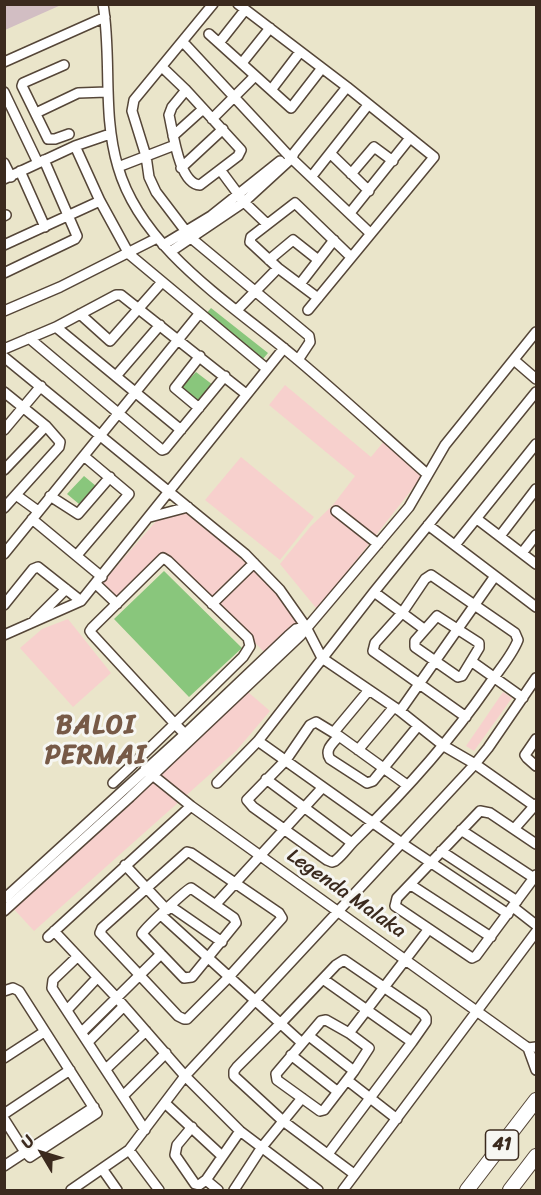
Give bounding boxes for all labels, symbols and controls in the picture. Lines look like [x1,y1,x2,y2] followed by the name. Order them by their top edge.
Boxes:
[46,710,146,772] district label: BALOI PERMAI
[282,844,410,944] street label: Legenda Malaka
[12,1123,72,1183] north arrow
[13,1129,42,1155] text: U
[486,1130,518,1160] road number: 41

